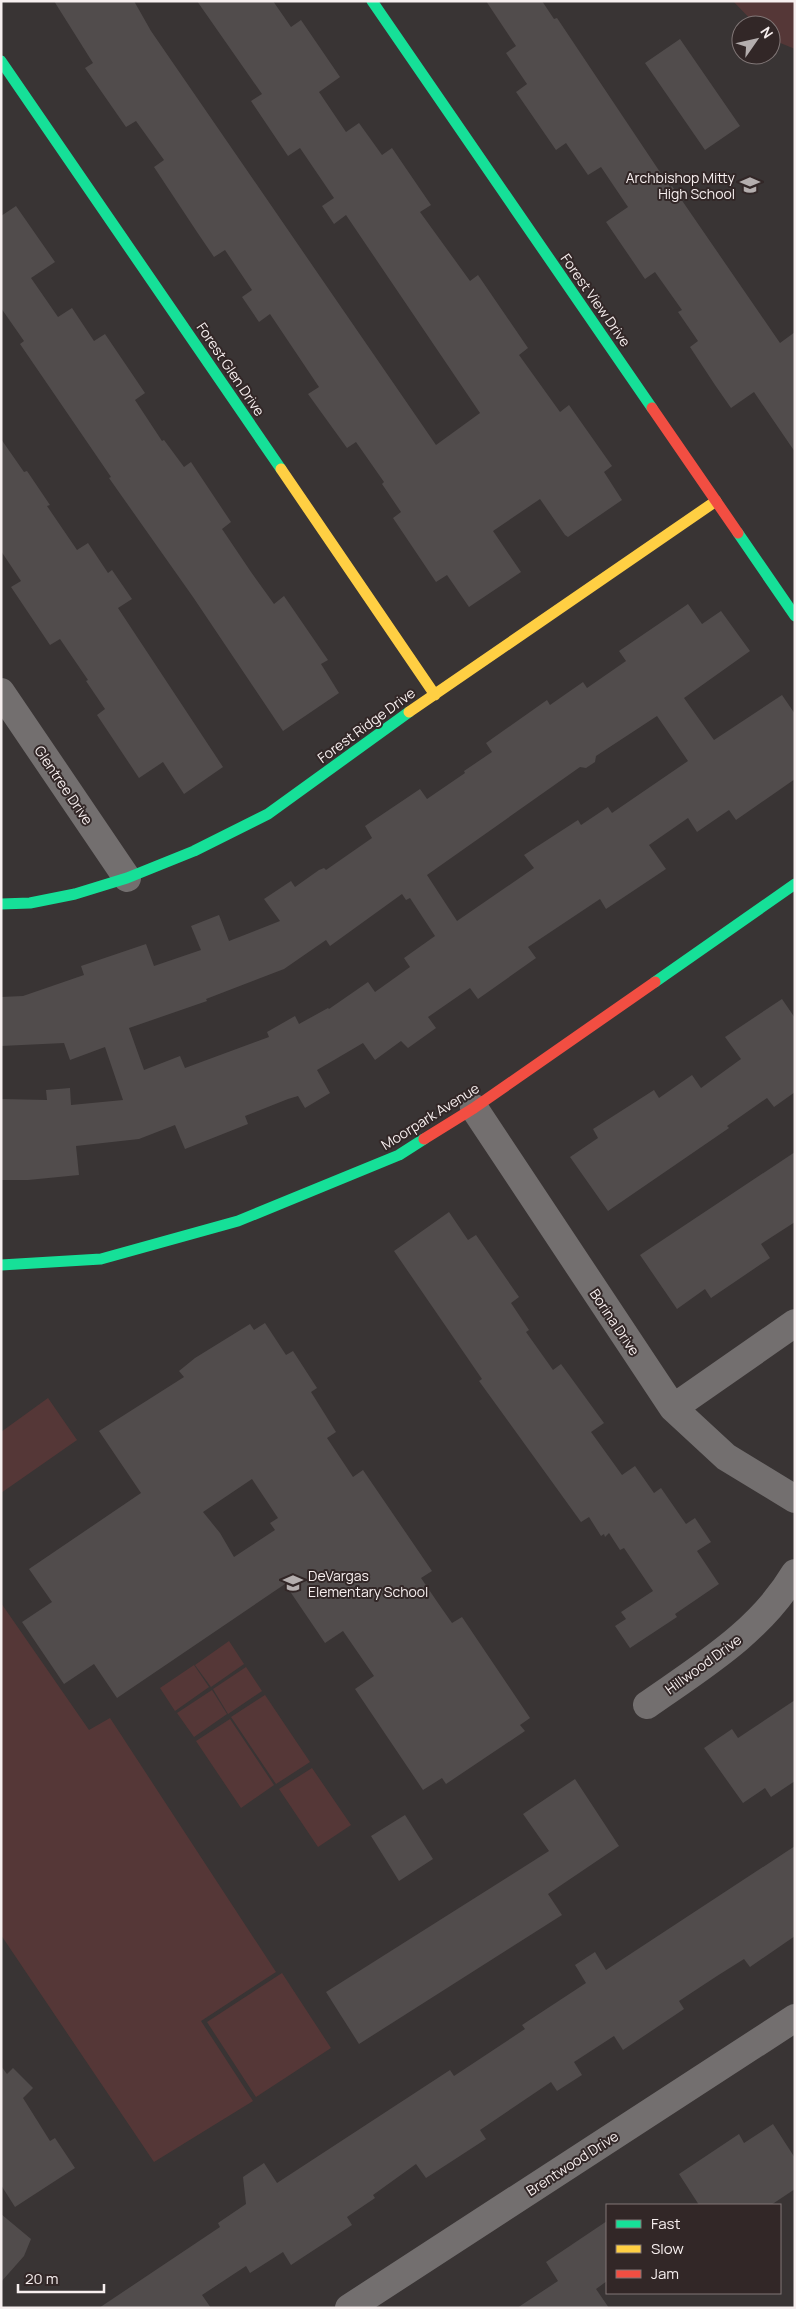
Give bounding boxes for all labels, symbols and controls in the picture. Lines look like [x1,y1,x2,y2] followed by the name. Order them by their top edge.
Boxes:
[731,15,781,65] north arrow
[757,23,778,42] text: N
[626,168,736,203] place label: Archbishop Mitty High School
[739,174,761,196] school or university icon: Archbishop Mitty High School
[557,250,635,350] street label: Forest View Drive
[193,319,269,419] street label: Forest Glen Drive
[313,683,419,767] street label: Forest Ridge Drive
[30,742,98,828] street label: Glentree Drive
[377,1078,483,1154] street label: Moorpark Avenue
[586,1285,644,1359] street label: Borina Drive
[308,1566,428,1601] place label: DeVargas Elementary School
[282,1572,304,1594] school or university icon: DeVargas Elementary School
[661,1630,745,1698] street label: Hillwood Drive
[522,2126,622,2200] street label: Brentwood Drive
[606,2204,781,2294] legend
[651,2213,680,2234] text: Fast
[651,2238,684,2259] text: Slow
[18,2262,104,2294] scale bar
[651,2263,679,2284] text: Jam
[25,2268,58,2289] text: 20 m

